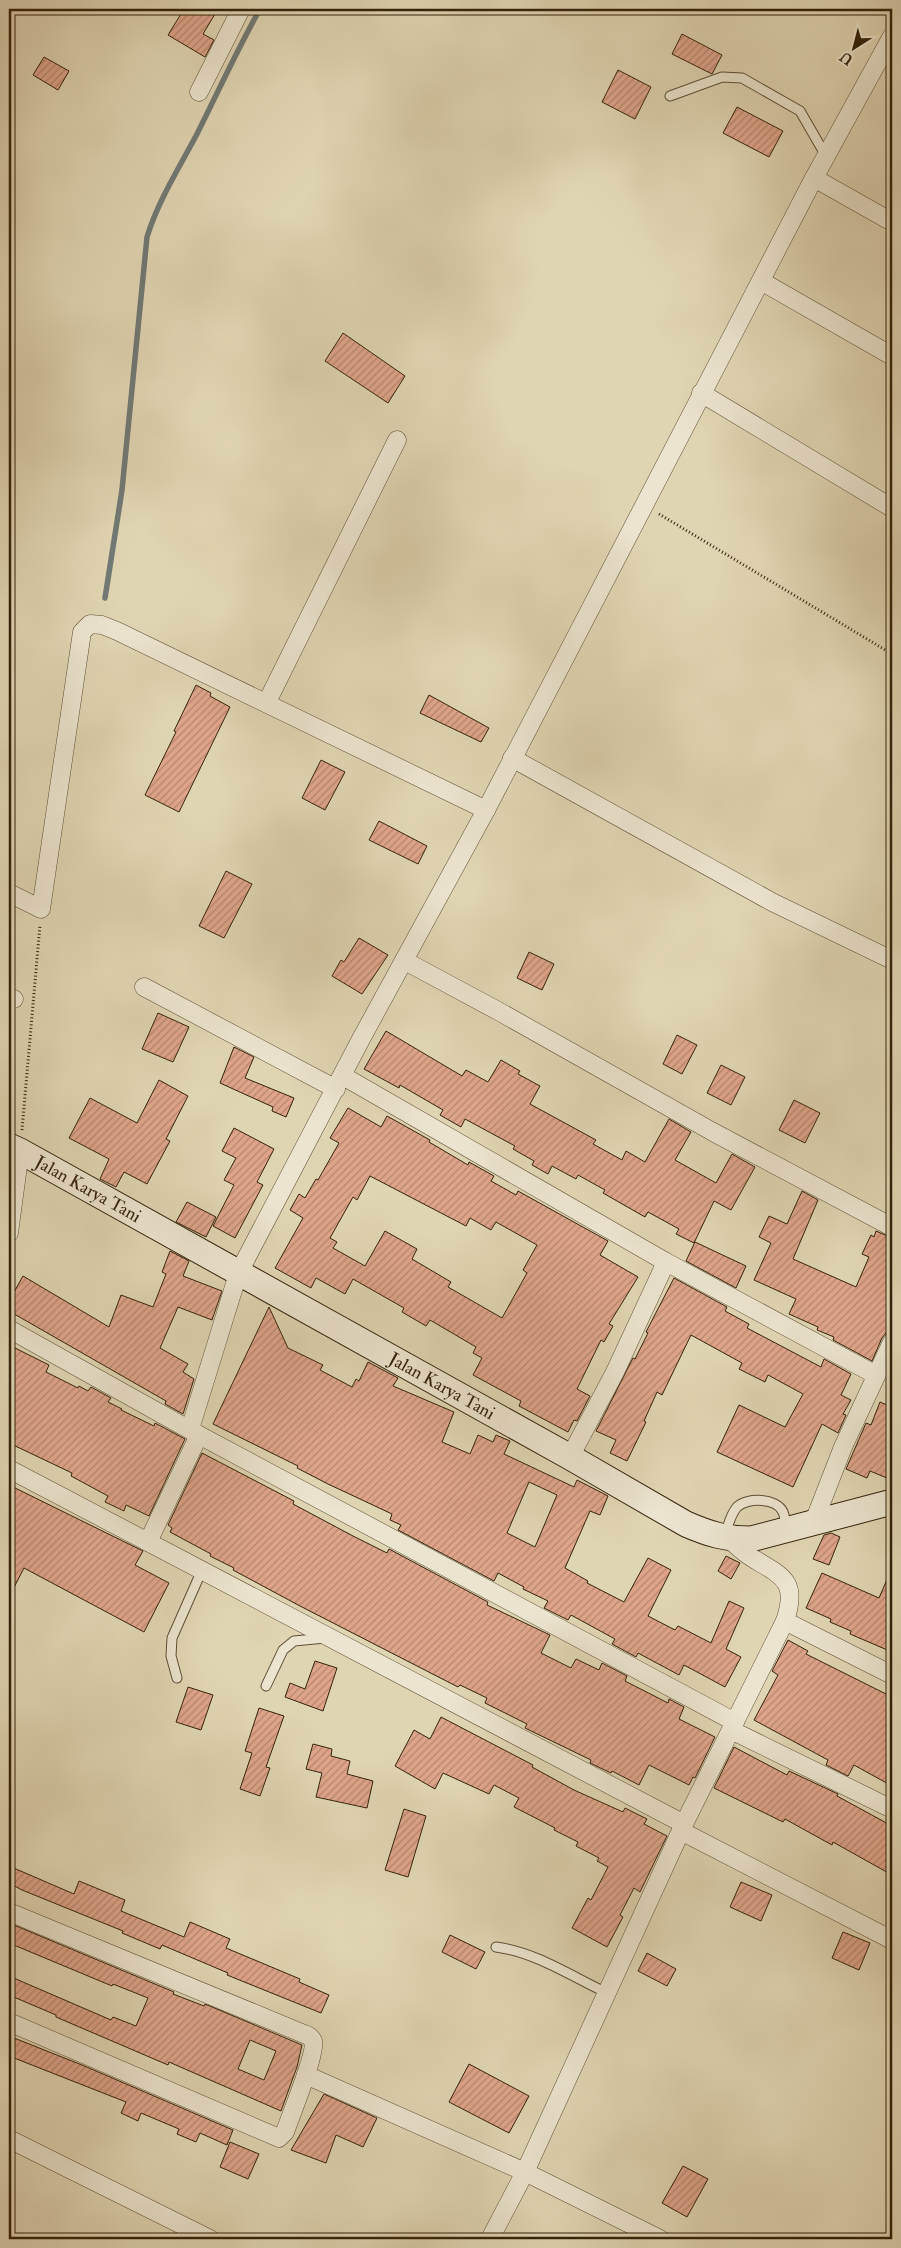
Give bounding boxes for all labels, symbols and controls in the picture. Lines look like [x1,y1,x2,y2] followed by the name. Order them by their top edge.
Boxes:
[828,22,878,72] north arrow
[837,48,856,68] text: U
[30,1150,145,1228] street label: Jalan Karya Tani
[384,1347,499,1425] street label: Jalan Karya Tani

